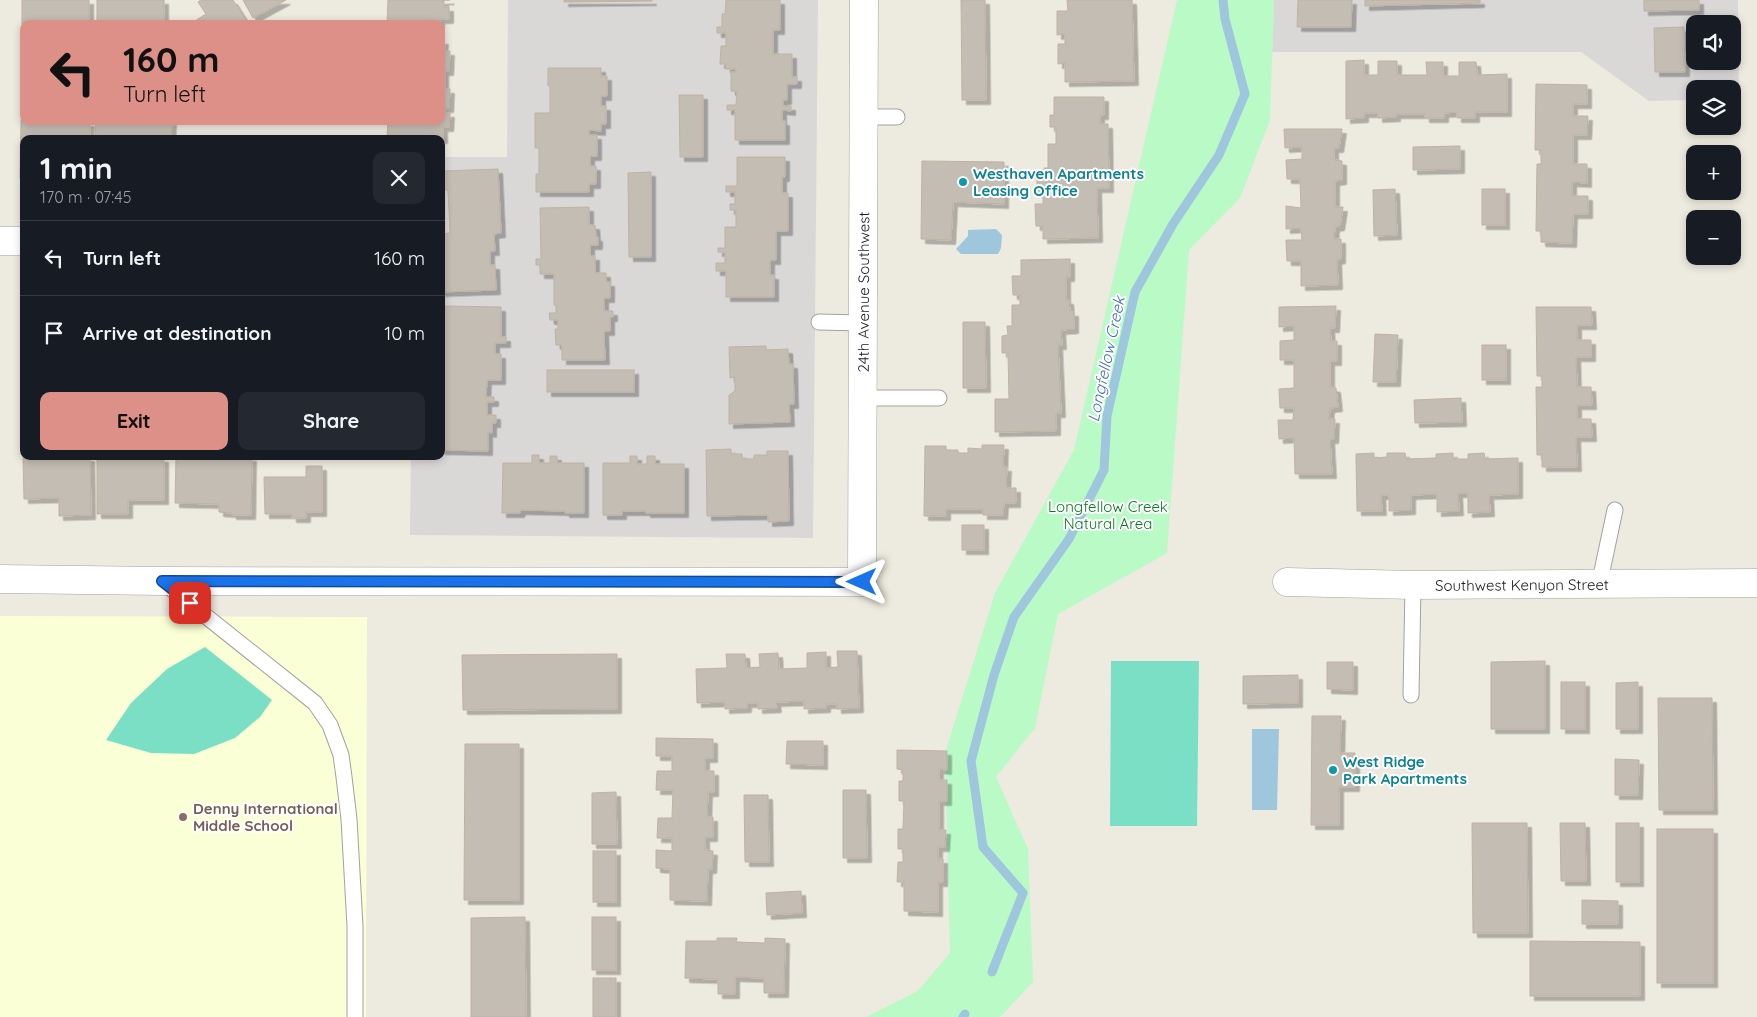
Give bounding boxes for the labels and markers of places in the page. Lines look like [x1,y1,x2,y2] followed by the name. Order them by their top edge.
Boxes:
[973,164,1144,200] place label: Westhaven Apartments Leasing Office
[957,176,969,188] marker: Westhaven Apartments Leasing Office
[169,582,211,624] pin
[1343,752,1467,788] place label: West Ridge Park Apartments
[1327,764,1339,776] marker: West Ridge Park Apartments
[193,799,338,835] place label: Denny International Middle School
[177,811,189,823] marker: Denny International Middle School

